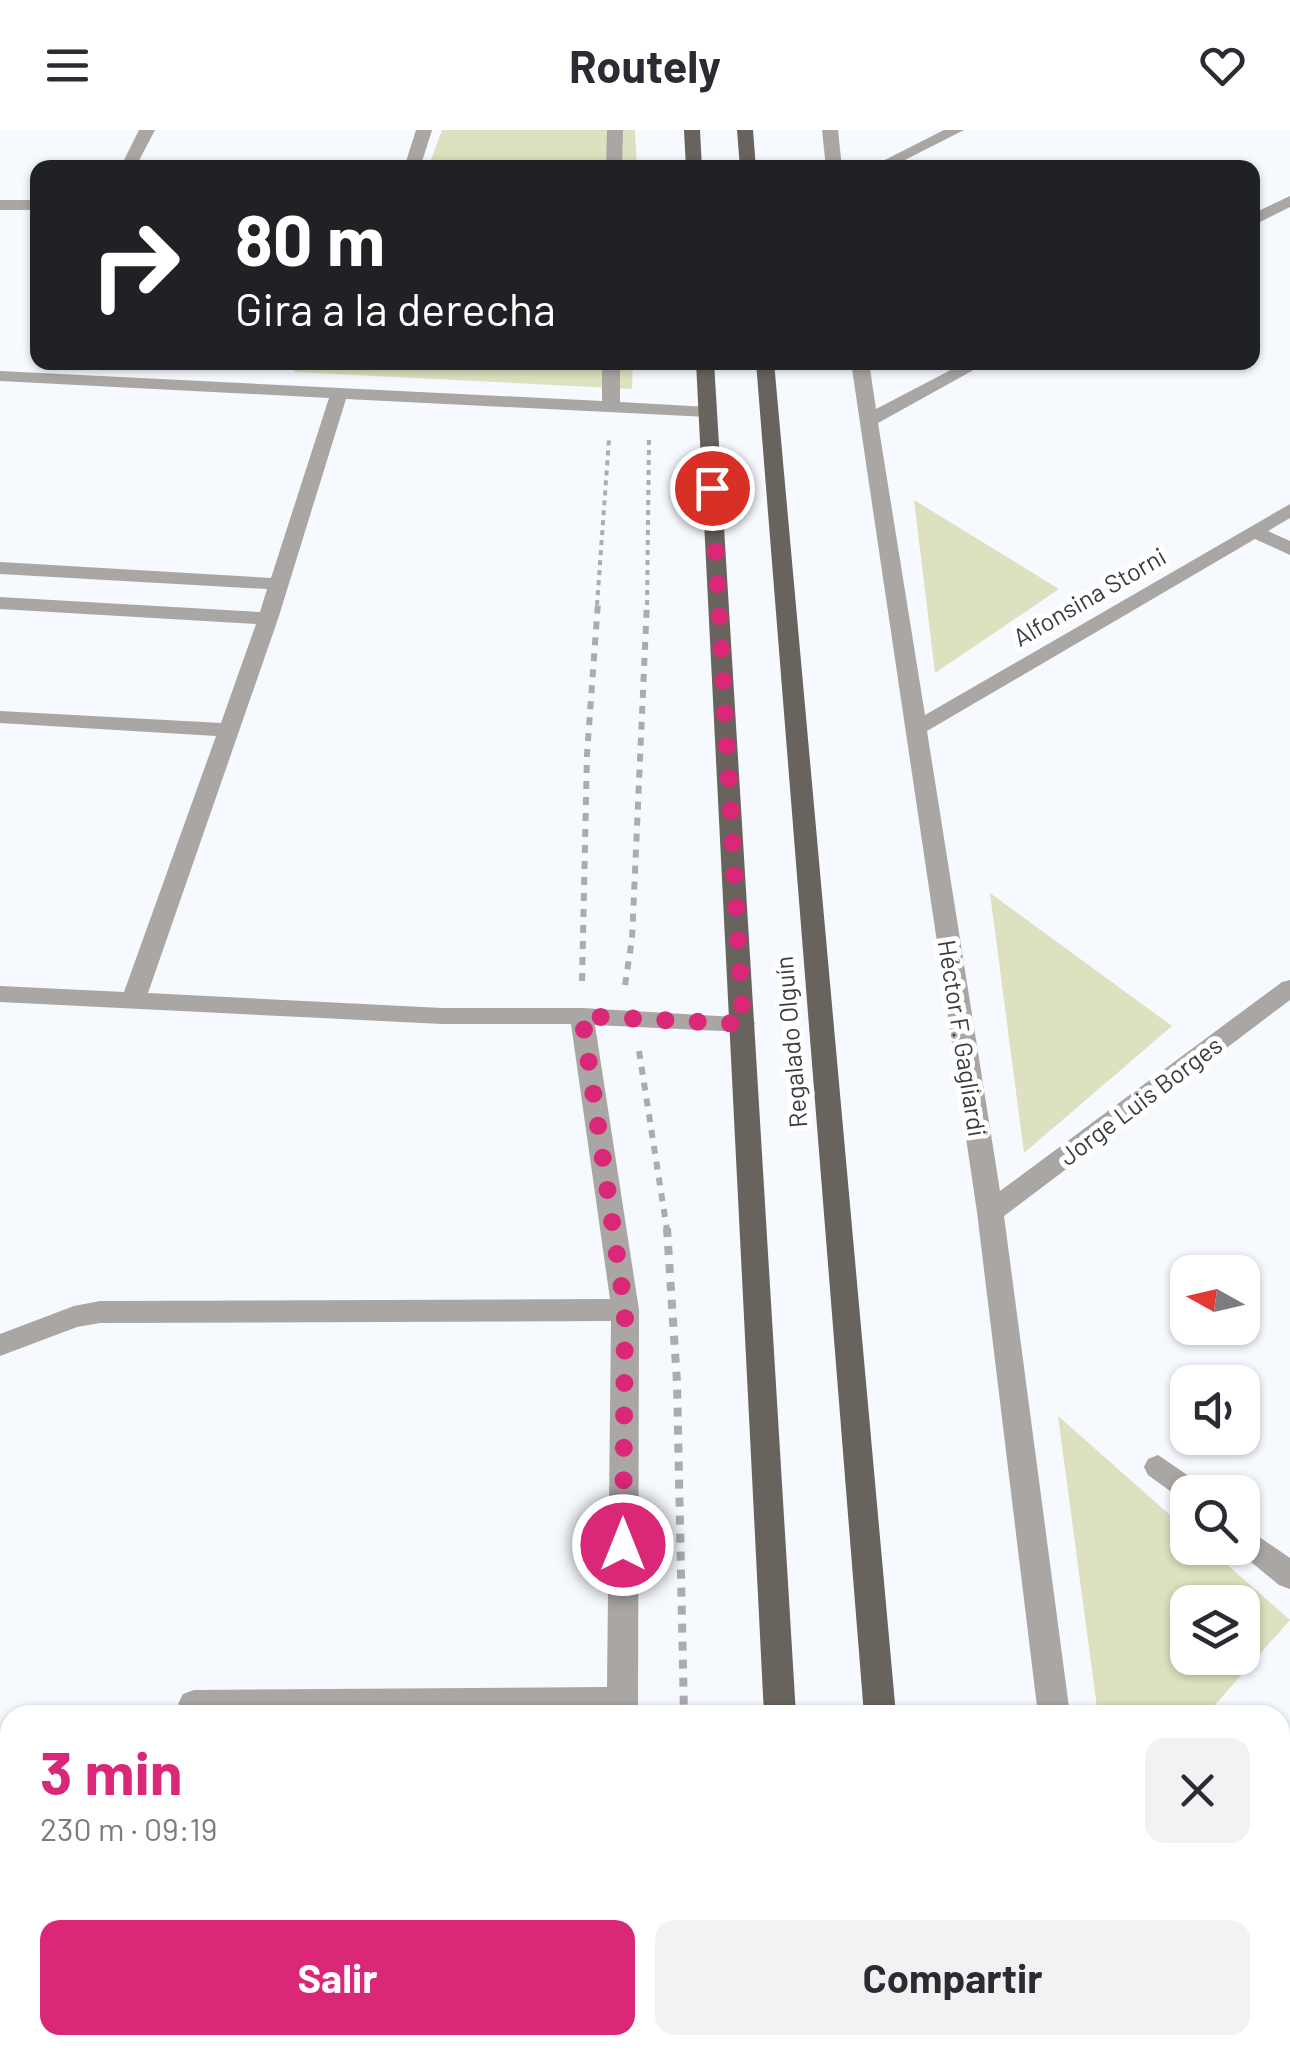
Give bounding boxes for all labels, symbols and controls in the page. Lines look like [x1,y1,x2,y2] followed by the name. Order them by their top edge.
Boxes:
[40,38,95,93] icon: menu
[569,38,721,92] text: Routely
[1195,38,1250,93] icon: heart
[235,196,385,280] text: 80 m
[70,200,200,330] icon: right
[235,281,556,335] text: Gira a la derecha
[670,446,755,531] pin
[685,461,740,516] icon: arrive
[1007,540,1171,652] street label: Alfonsina Storni
[933,937,993,1139] street label: Héctor F. Gagliardi
[768,955,812,1129] street label: Regalado Olguín
[1053,1029,1227,1171] street label: Jorge Luis Borges
[1170,1255,1260,1345] north arrow
[1170,1255,1260,1675] map controls
[1170,1365,1260,1455] button: sound
[1170,1475,1260,1565] button: search
[571,1493,675,1597] position arrow
[1170,1585,1260,1675] button: layers
[40,1735,183,1807] text: 3 min
[1145,1738,1250,1843] button: close
[40,1809,217,1847] text: 230 m · 09:19
[40,1920,635,2035] button: Salir
[655,1920,1250,2035] button: Compartir

